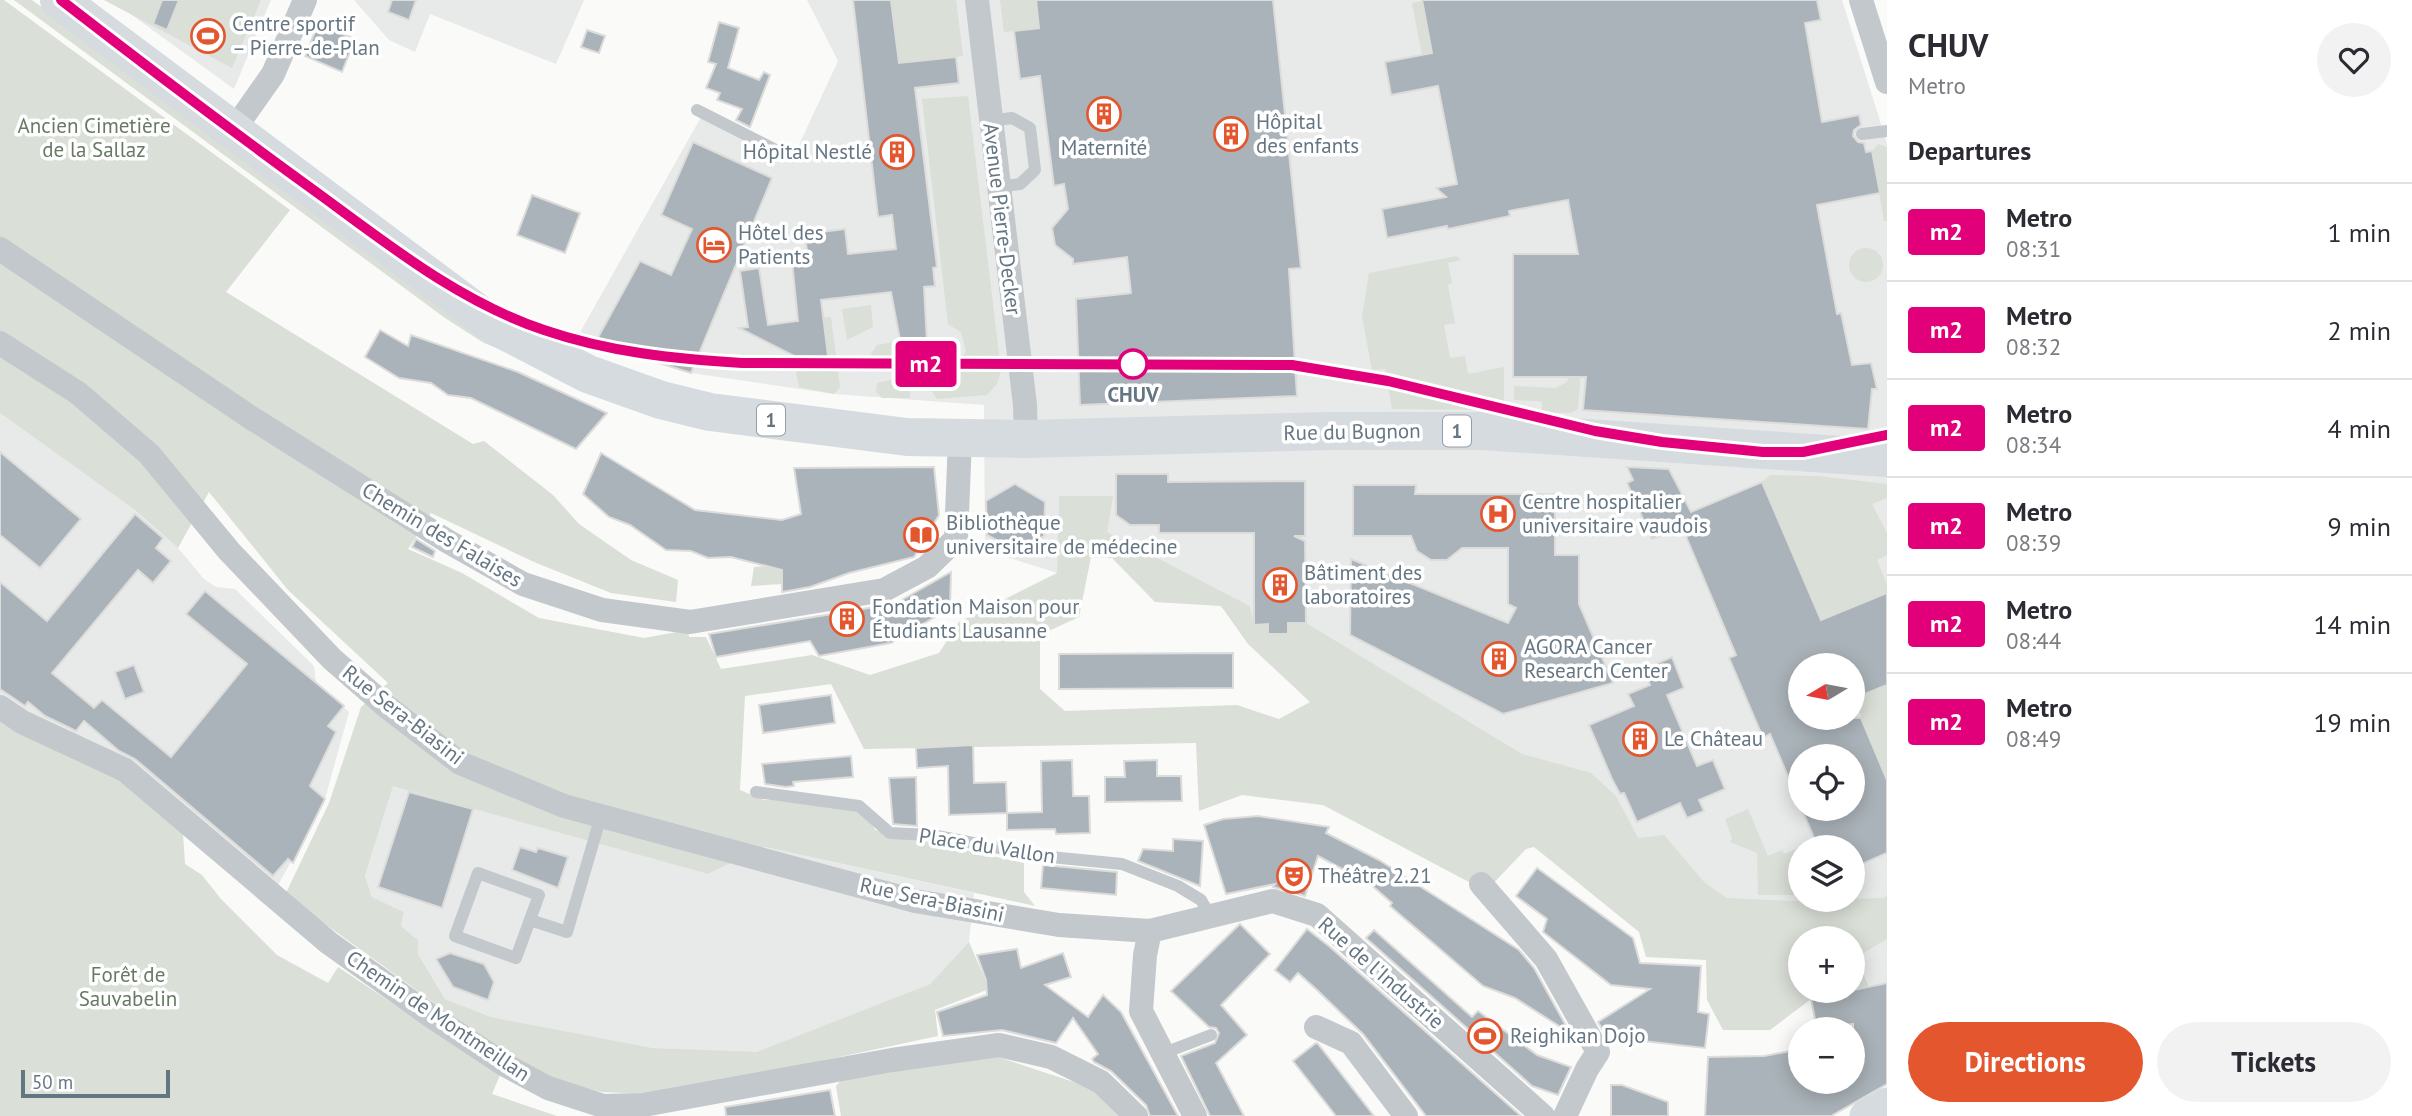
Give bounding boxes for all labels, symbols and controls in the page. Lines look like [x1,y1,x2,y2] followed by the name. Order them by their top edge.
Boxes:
[232,10,380,61] place label: Centre sportif – Pierre-de-Plan
[189,17,227,55] sports icon: Centre sportif – Pierre-de-Plan
[1908,23,1989,66] text: CHUV
[2317,23,2391,97] button: heart
[1908,71,1966,100] text: Metro
[1085,95,1123,133] building icon: Maternité
[1256,108,1359,159] place label: Hôpital des enfants
[17,112,171,163] park label: Ancien Cimetière de la Sallaz
[1212,115,1250,153] building icon: Hôpital des enfants
[977,122,1028,316] street label: Avenue Pierre-Decker
[878,133,916,171] building icon: Hôpital Nestlé
[1061,134,1147,161] place label: Maternité
[1908,134,2031,167] text: Departures
[743,138,872,165] place label: Hôpital Nestlé
[2006,201,2072,234] text: Metro
[1930,216,1963,247] text: m2
[2328,216,2391,249] text: 1 min
[738,219,823,270] place label: Hôtel des Patients
[695,226,733,264] hotel icon: Hôtel des Patients
[2006,234,2061,263] text: 08:31
[2006,299,2072,332] text: Metro
[1930,314,1963,345] text: m2
[2328,314,2391,347] text: 2 min
[2006,332,2061,361] text: 08:32
[894,341,958,387] line badge: m2
[910,348,942,379] text: m2
[1118,349,1148,379] marker: CHUV
[1107,381,1159,408] place label: CHUV
[2006,397,2072,430] text: Metro
[757,404,785,436] road number: 1
[1930,412,1963,443] text: m2
[2328,412,2391,445] text: 4 min
[1443,416,1471,446] road number: 1
[1283,417,1421,446] street label: Rue du Bugnon
[2006,430,2061,459] text: 08:34
[357,476,527,593] street label: Chemin des Falaises
[1522,488,1708,539] place label: Centre hospitalier universitaire vaudois
[1479,495,1517,533] hospital icon: Centre hospitalier universitaire vaudois
[2006,495,2072,528] text: Metro
[946,509,1177,560] place label: Bibliothèque universitaire de médecine
[1930,510,1963,541] text: m2
[2328,510,2391,543] text: 9 min
[902,516,940,554] library icon: Bibliothèque universitaire de médecine
[2006,528,2061,557] text: 08:39
[1304,559,1422,610] place label: Bâtiment des laboratoires
[1261,566,1299,604] building icon: Bâtiment des laboratoires
[872,593,1079,644] place label: Fondation Maison pour Étudiants Lausanne
[2006,593,2072,626] text: Metro
[828,600,866,638] building icon: Fondation Maison pour Étudiants Lausanne
[1930,608,1963,639] text: m2
[2313,608,2391,641] text: 14 min
[2006,626,2061,655] text: 08:44
[1524,633,1668,684] place label: AGORA Cancer Research Center
[1480,640,1518,678] building icon: AGORA Cancer Research Center
[1788,653,1866,730] north arrow
[1788,653,1865,1094] map controls
[337,659,469,770] street label: Rue Sera-Biasini
[2006,691,2072,724] text: Metro
[1930,706,1963,737] text: m2
[2313,706,2391,739] text: 19 min
[1621,720,1659,758] building icon: Le Château
[2006,724,2061,753] text: 08:49
[1664,725,1763,752] place label: Le Château
[1788,744,1865,821] button: locate
[917,821,1057,870] street label: Place du Vallon
[1788,835,1865,912] button: layers
[1275,857,1313,895] theatre icon: Théâtre 2.21
[1318,862,1432,889] place label: Théâtre 2.21
[858,871,1007,928] street label: Rue Sera-Biasini
[1313,911,1450,1035] street label: Rue de l'Industrie
[1788,926,1865,1003] button: +
[341,944,535,1087] street label: Chemin de Montmeillan
[79,961,177,1012] park label: Forêt de Sauvabelin
[1466,1017,1504,1055] sports icon: Reighikan Dojo
[1788,1017,1865,1094] button: −
[1510,1022,1646,1049] place label: Reighikan Dojo
[1908,1022,2143,1102] button: Directions
[2157,1022,2391,1102] button: Tickets
[21,1067,170,1099] scale bar
[32,1070,73,1094] text: 50 m

